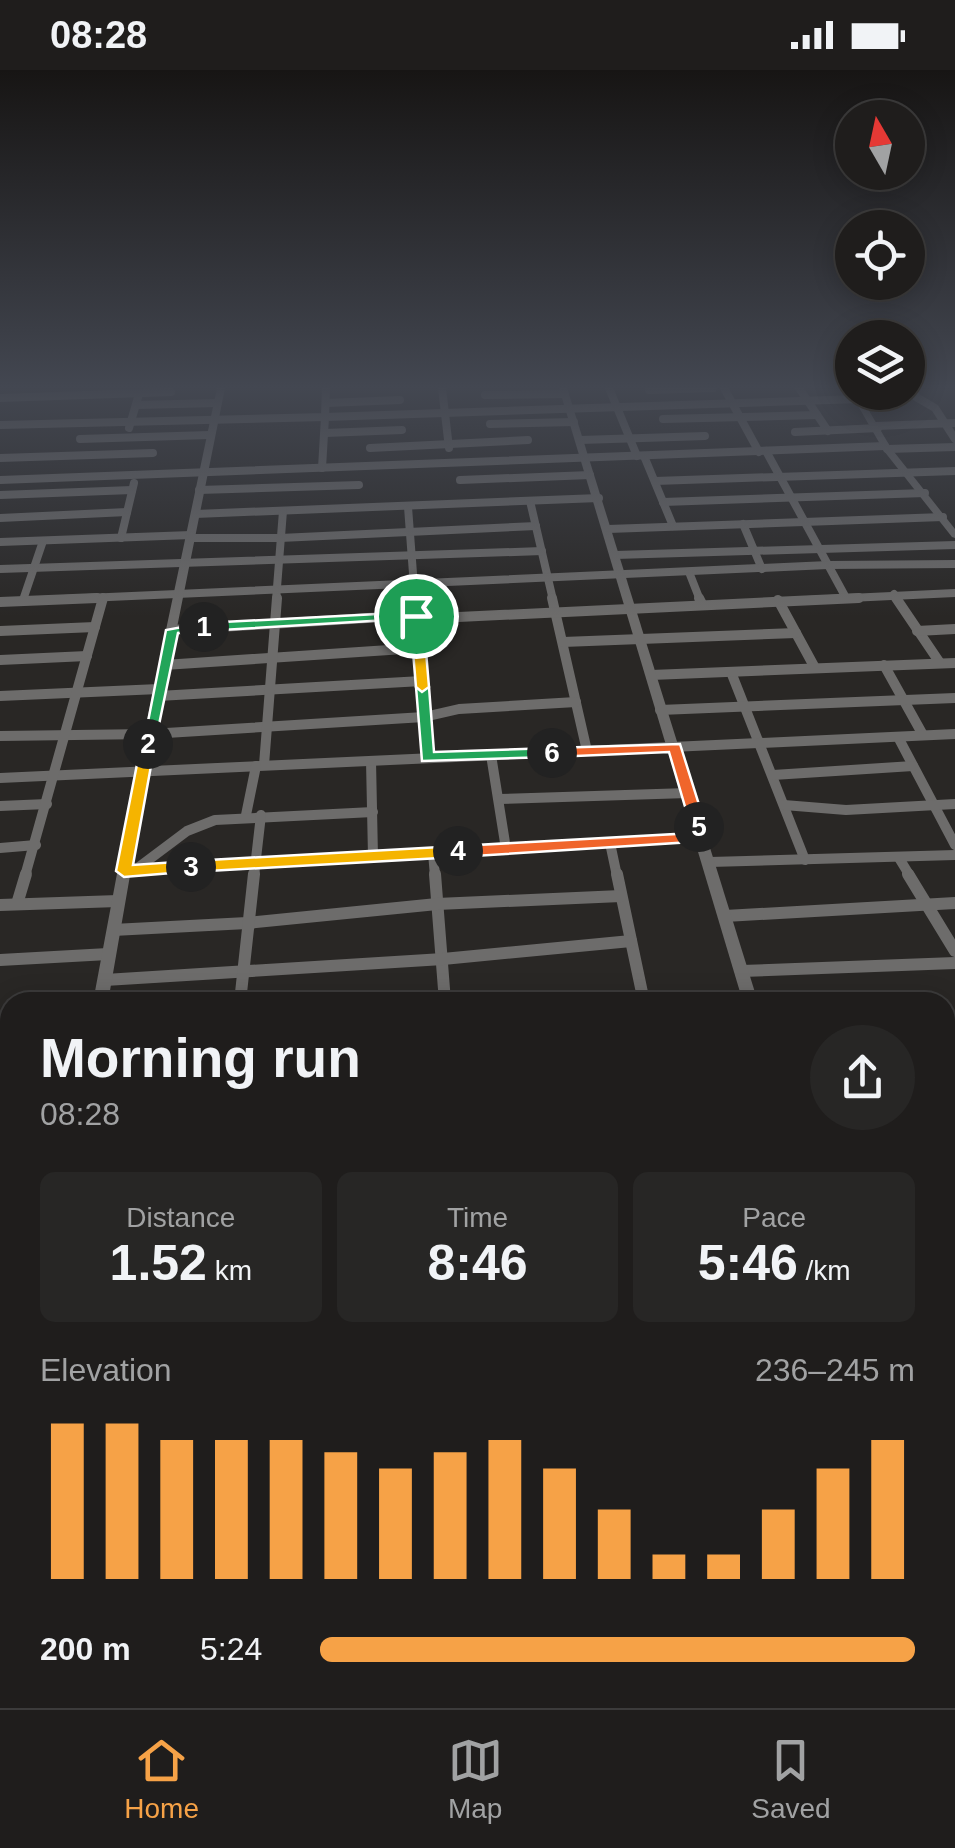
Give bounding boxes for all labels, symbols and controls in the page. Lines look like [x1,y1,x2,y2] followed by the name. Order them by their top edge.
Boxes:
[50,14,147,56] text: 08:28
[835,100,925,190] north arrow
[835,100,925,410] map controls
[835,210,925,300] button: locate
[835,320,925,410] button: layers
[374,574,459,659] pin
[389,589,444,644] icon: arrive
[179,602,229,652] pin: 1
[196,611,212,642] text: 1
[123,719,173,769] pin: 2
[140,728,156,759] text: 2
[527,728,577,778] pin: 6
[544,737,560,768] text: 6
[674,802,724,852] pin: 5
[691,811,707,842] text: 5
[433,826,483,876] pin: 4
[450,835,466,866] text: 4
[166,842,216,892] pin: 3
[183,851,199,882] text: 3
[810,1025,915,1130] button: share
[40,1027,361,1089] text: Morning run
[40,1096,120,1132] text: 08:28
[126,1202,235,1233] text: Distance
[447,1202,508,1233] text: Time
[742,1202,806,1233] text: Pace
[110,1235,207,1291] text: 1.52
[427,1235,528,1291] text: 8:46
[698,1235,798,1291] text: 5:46
[207,1255,252,1286] text: km
[798,1255,851,1286] text: /km
[40,1352,172,1388] text: Elevation
[755,1352,915,1388] text: 236–245 m
[40,1631,131,1667] text: 200 m
[200,1631,262,1667] text: 5:24
[124,1733,199,1825] tab: Home
[448,1733,503,1825] tab: Map
[751,1733,831,1825] tab: Saved

